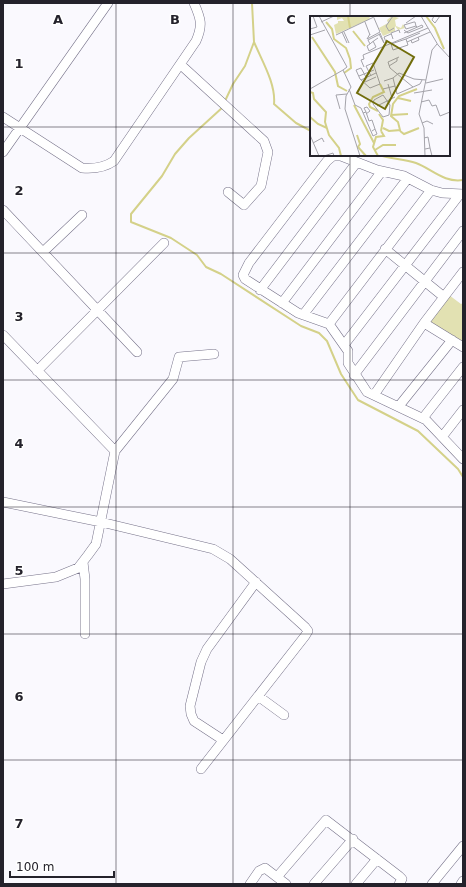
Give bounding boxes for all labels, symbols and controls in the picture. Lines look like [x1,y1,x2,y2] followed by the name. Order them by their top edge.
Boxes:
[53,12,63,27] text: A
[170,12,180,27] text: B
[286,12,296,27] text: C
[310,16,450,156] inset map
[14,56,24,71] text: 1
[14,183,24,198] text: 2
[14,309,24,324] text: 3
[14,436,24,451] text: 4
[14,563,24,578] text: 5
[14,689,24,704] text: 6
[14,816,24,831] text: 7
[10,853,114,879] scale bar
[16,860,54,874] text: 100 m

